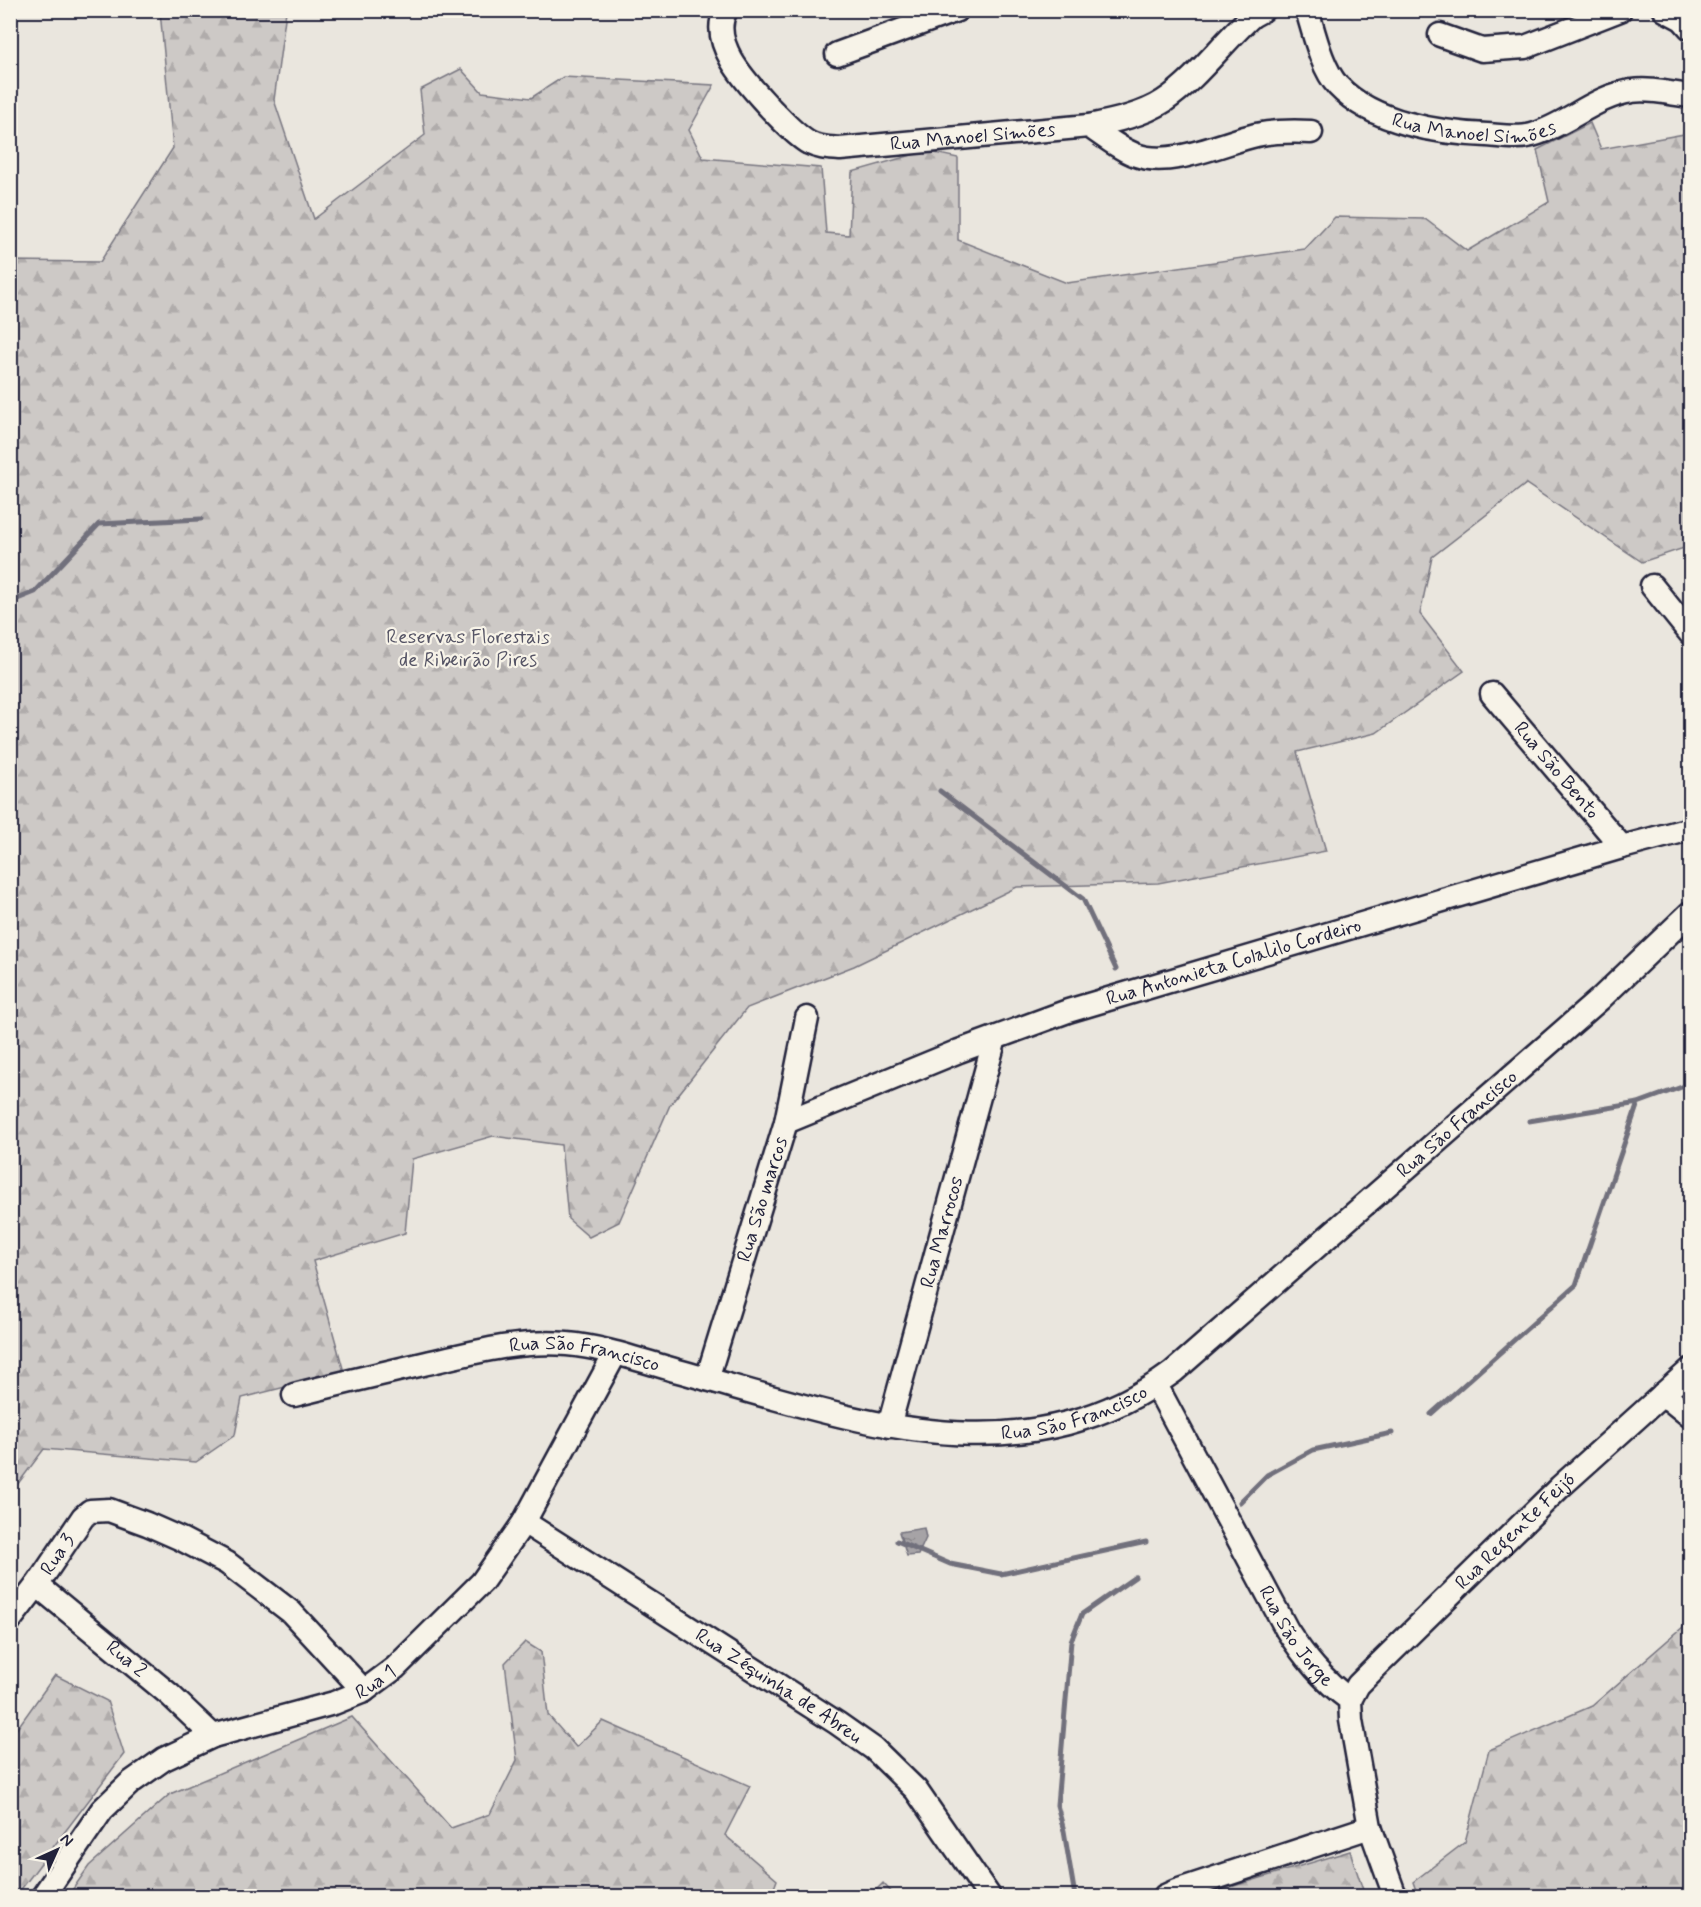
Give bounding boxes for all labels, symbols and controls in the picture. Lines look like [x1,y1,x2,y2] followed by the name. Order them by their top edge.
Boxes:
[1388,106,1561,151] street label: Rua Manoel Simões
[889,116,1057,158] street label: Rua Manoel Simões
[386,624,550,674] park label: Reservas Florestais de Ribeirão Pires
[1508,716,1606,825] street label: Rua São Bento
[1103,911,1365,1012] street label: Rua Antonieta Colalilo Cordeiro
[1391,1064,1523,1184] street label: Rua São Francisco
[730,1133,794,1265] street label: Rua São marcos
[914,1173,970,1291] street label: Rua Marrocos
[508,1330,663,1378] street label: Rua São Francisco
[1000,1378,1153,1447] street label: Rua São Francisco
[1449,1466,1581,1596] street label: Rua Regente Feijó
[34,1528,81,1581] street label: Rua 3
[1252,1581,1340,1693] street label: Rua São Jorge
[690,1622,868,1750] street label: Rua Zéquinha de Abreu
[100,1634,153,1684] street label: Rua 2
[351,1658,402,1707] street label: Rua 1
[27,1820,87,1880] north arrow
[55,1829,78,1852] text: N

